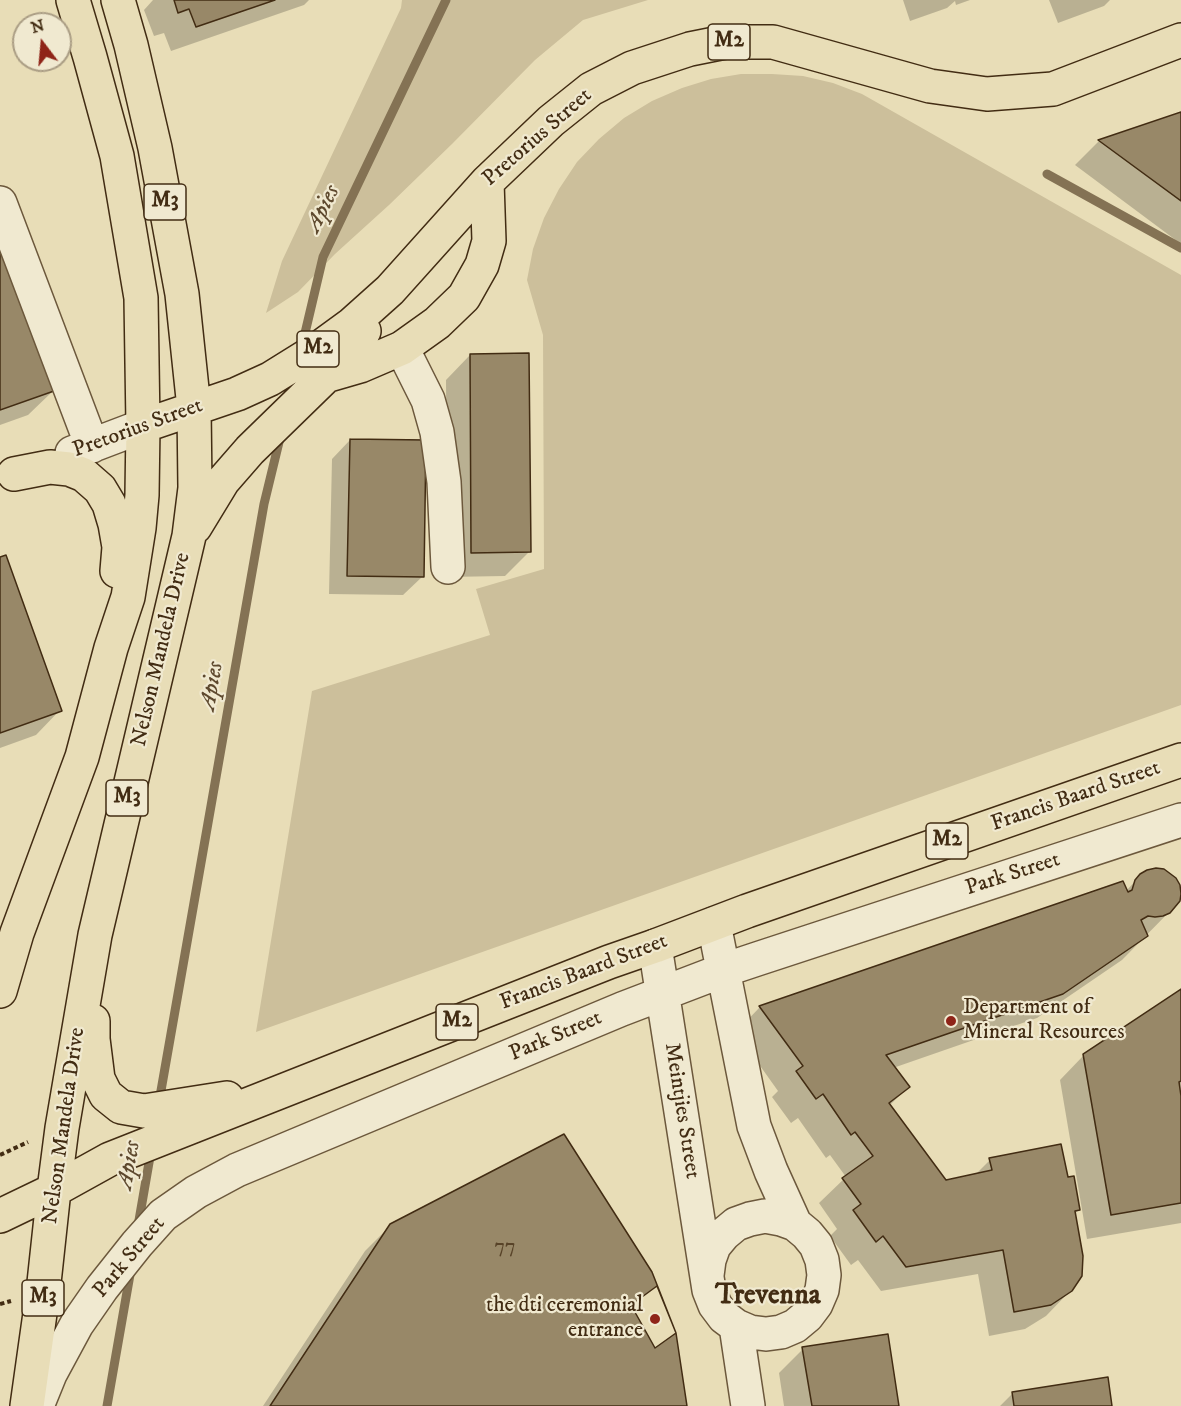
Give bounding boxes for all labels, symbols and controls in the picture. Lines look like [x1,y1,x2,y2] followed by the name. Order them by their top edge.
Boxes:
[12,12,72,72] north arrow
[29,15,47,38] text: N
[708,24,750,60] road number: M2
[478,83,598,193] street label: Pretorius Street
[300,181,348,237] water label: Apies
[144,184,186,220] road number: M3
[297,331,339,367] road number: M2
[69,393,207,465] street label: Pretorius Street
[127,550,197,750] street label: Nelson Mandela Drive
[195,660,231,712] water label: Apies
[988,756,1164,838] street label: Francis Baard Street
[106,780,148,816] road number: M3
[926,823,968,859] road number: M2
[962,847,1064,903] street label: Park Street
[497,929,671,1017] street label: Francis Baard Street
[963,995,1125,1046] place label: Department of Mineral Resources
[436,1004,478,1040] road number: M2
[506,1006,606,1068] street label: Park Street
[944,1014,958,1028] marker: Department of Mineral Resources
[38,1026,92,1226] street label: Nelson Mandela Drive
[657,1041,705,1181] street label: Meintjies Street
[112,1139,148,1191] water label: Apies
[88,1212,172,1304] street label: Park Street
[494,1236,516,1260] house number: 77
[22,1280,64,1316] road number: M3
[715,1280,821,1314] district label: Trevenna
[486,1293,643,1344] place label: the dti ceremonial entrance
[648,1312,662,1326] marker: the dti ceremonial entrance

